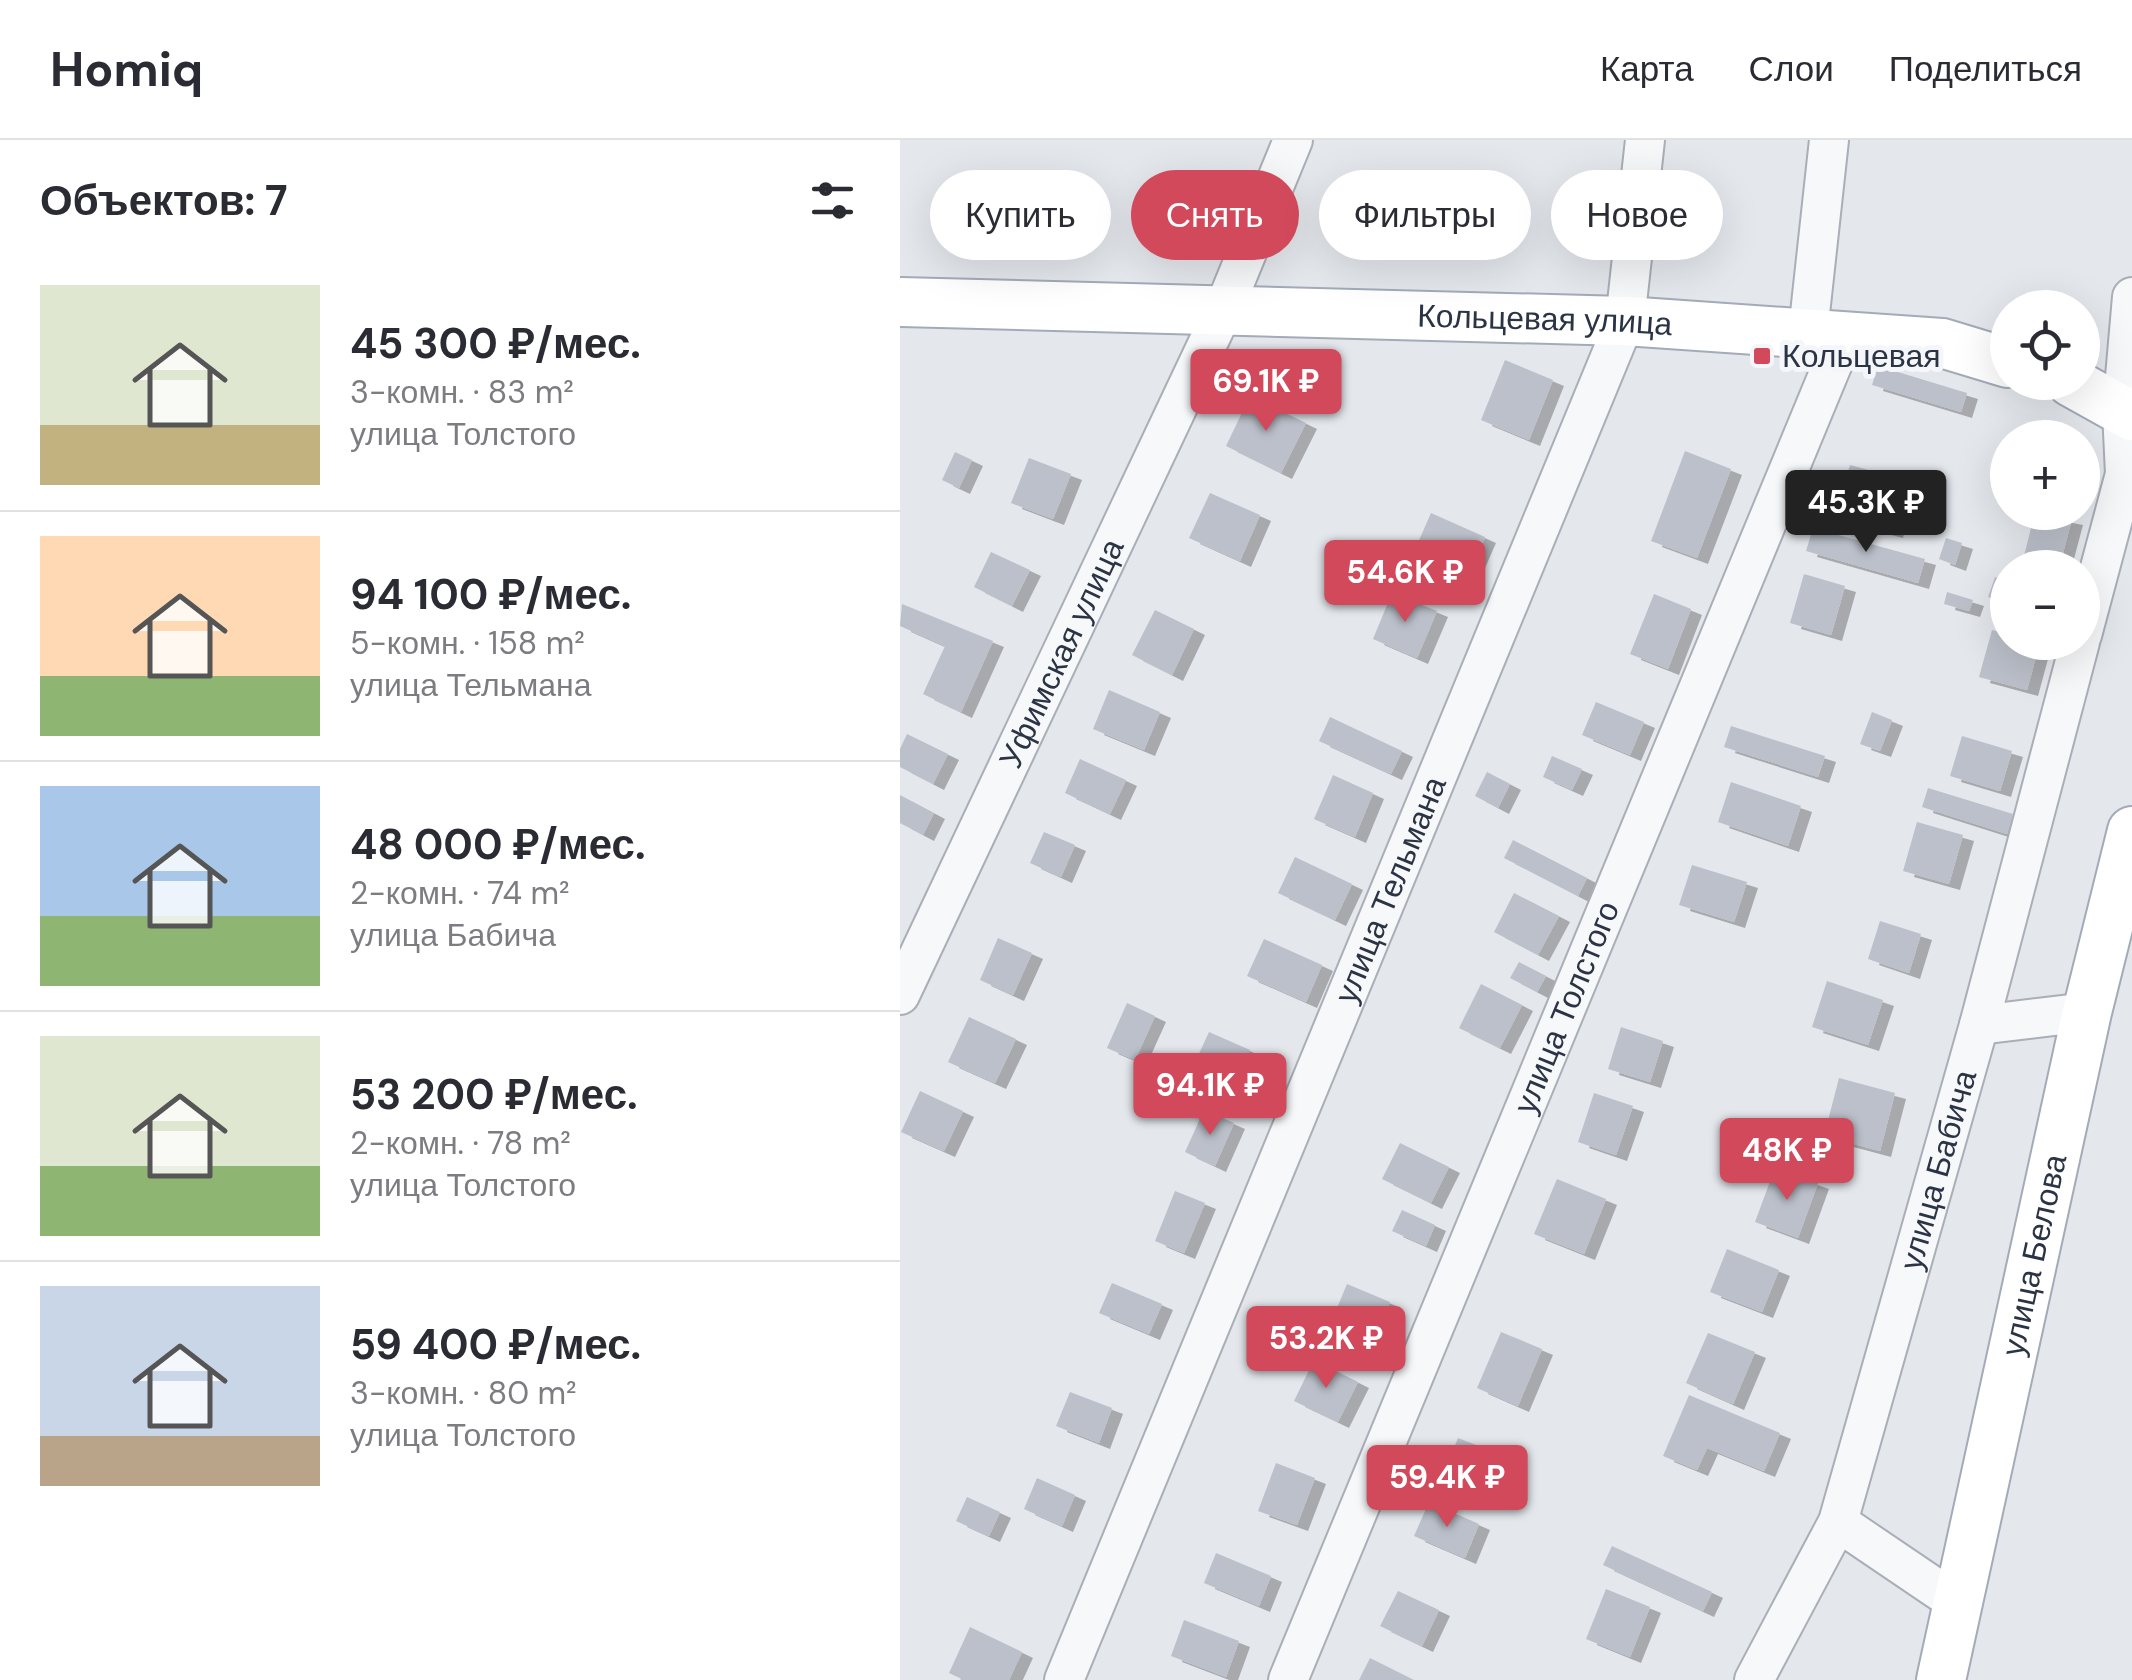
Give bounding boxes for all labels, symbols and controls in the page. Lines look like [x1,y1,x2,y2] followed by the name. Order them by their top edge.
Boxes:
[50,38,203,101] text: Homiq
[1600,46,1694,92] text: Карта
[1749,46,1834,92] text: Слои
[1889,46,2082,92] text: Поделиться
[930,170,1111,260] chip: Купить
[1131,170,1299,260] chip: Снять
[1319,170,1531,260] chip: Фильтры
[1551,170,1723,260] chip: Новое
[40,173,288,228] text: Объектов: 7
[805,173,860,228] icon: filters
[1990,290,2100,660] map controls
[1990,290,2100,400] button: locate
[1417,295,1674,345] street label: Кольцевая улица
[350,316,641,371] text: 45 300 ₽/мес.
[120,325,240,445] icon: home
[1782,335,1941,377] place label: Кольцевая
[1751,345,1773,367] marker: Кольцевая
[1174,349,1358,434] pin: 69.1K ₽
[1212,360,1320,402] text: 69.1K ₽
[350,371,574,413] text: 3-комн. · 83 m²
[350,413,576,455] text: улица Толстого
[1990,420,2100,530] button: +
[1774,470,1958,555] pin: 45.3K ₽
[1807,481,1925,523] text: 45.3K ₽
[989,532,1134,775] street label: Уфимская улица
[1313,540,1497,625] pin: 54.6K ₽
[1990,550,2100,660] button: −
[1346,551,1464,593] text: 54.6K ₽
[350,567,631,622] text: 94 100 ₽/мес.
[120,576,240,696] icon: home
[350,622,585,664] text: 5-комн. · 158 m²
[350,664,592,706] text: улица Тельмана
[1325,770,1456,1009] street label: улица Тельмана
[350,817,646,872] text: 48 000 ₽/мес.
[120,826,240,946] icon: home
[350,872,569,914] text: 2-комн. · 74 m²
[1504,895,1629,1120] street label: улица Толстого
[350,914,556,956] text: улица Бабича
[1118,1053,1302,1138] pin: 94.1K ₽
[1155,1064,1265,1106] text: 94.1K ₽
[1890,1065,1986,1275] street label: улица Бабича
[350,1067,638,1122] text: 53 200 ₽/мес.
[120,1076,240,1196] icon: home
[1717,1118,1857,1203] pin: 48K ₽
[350,1122,571,1164] text: 2-комн. · 78 m²
[1742,1129,1832,1171] text: 48K ₽
[1991,1150,2076,1360] street label: улица Белова
[350,1164,576,1206] text: улица Толстого
[1234,1306,1418,1391] pin: 53.2K ₽
[350,1317,641,1372] text: 59 400 ₽/мес.
[1268,1317,1384,1359] text: 53.2K ₽
[120,1326,240,1446] icon: home
[350,1372,577,1414] text: 3-комн. · 80 m²
[350,1414,576,1456] text: улица Толстого
[1355,1445,1539,1530] pin: 59.4K ₽
[1389,1456,1505,1498] text: 59.4K ₽

